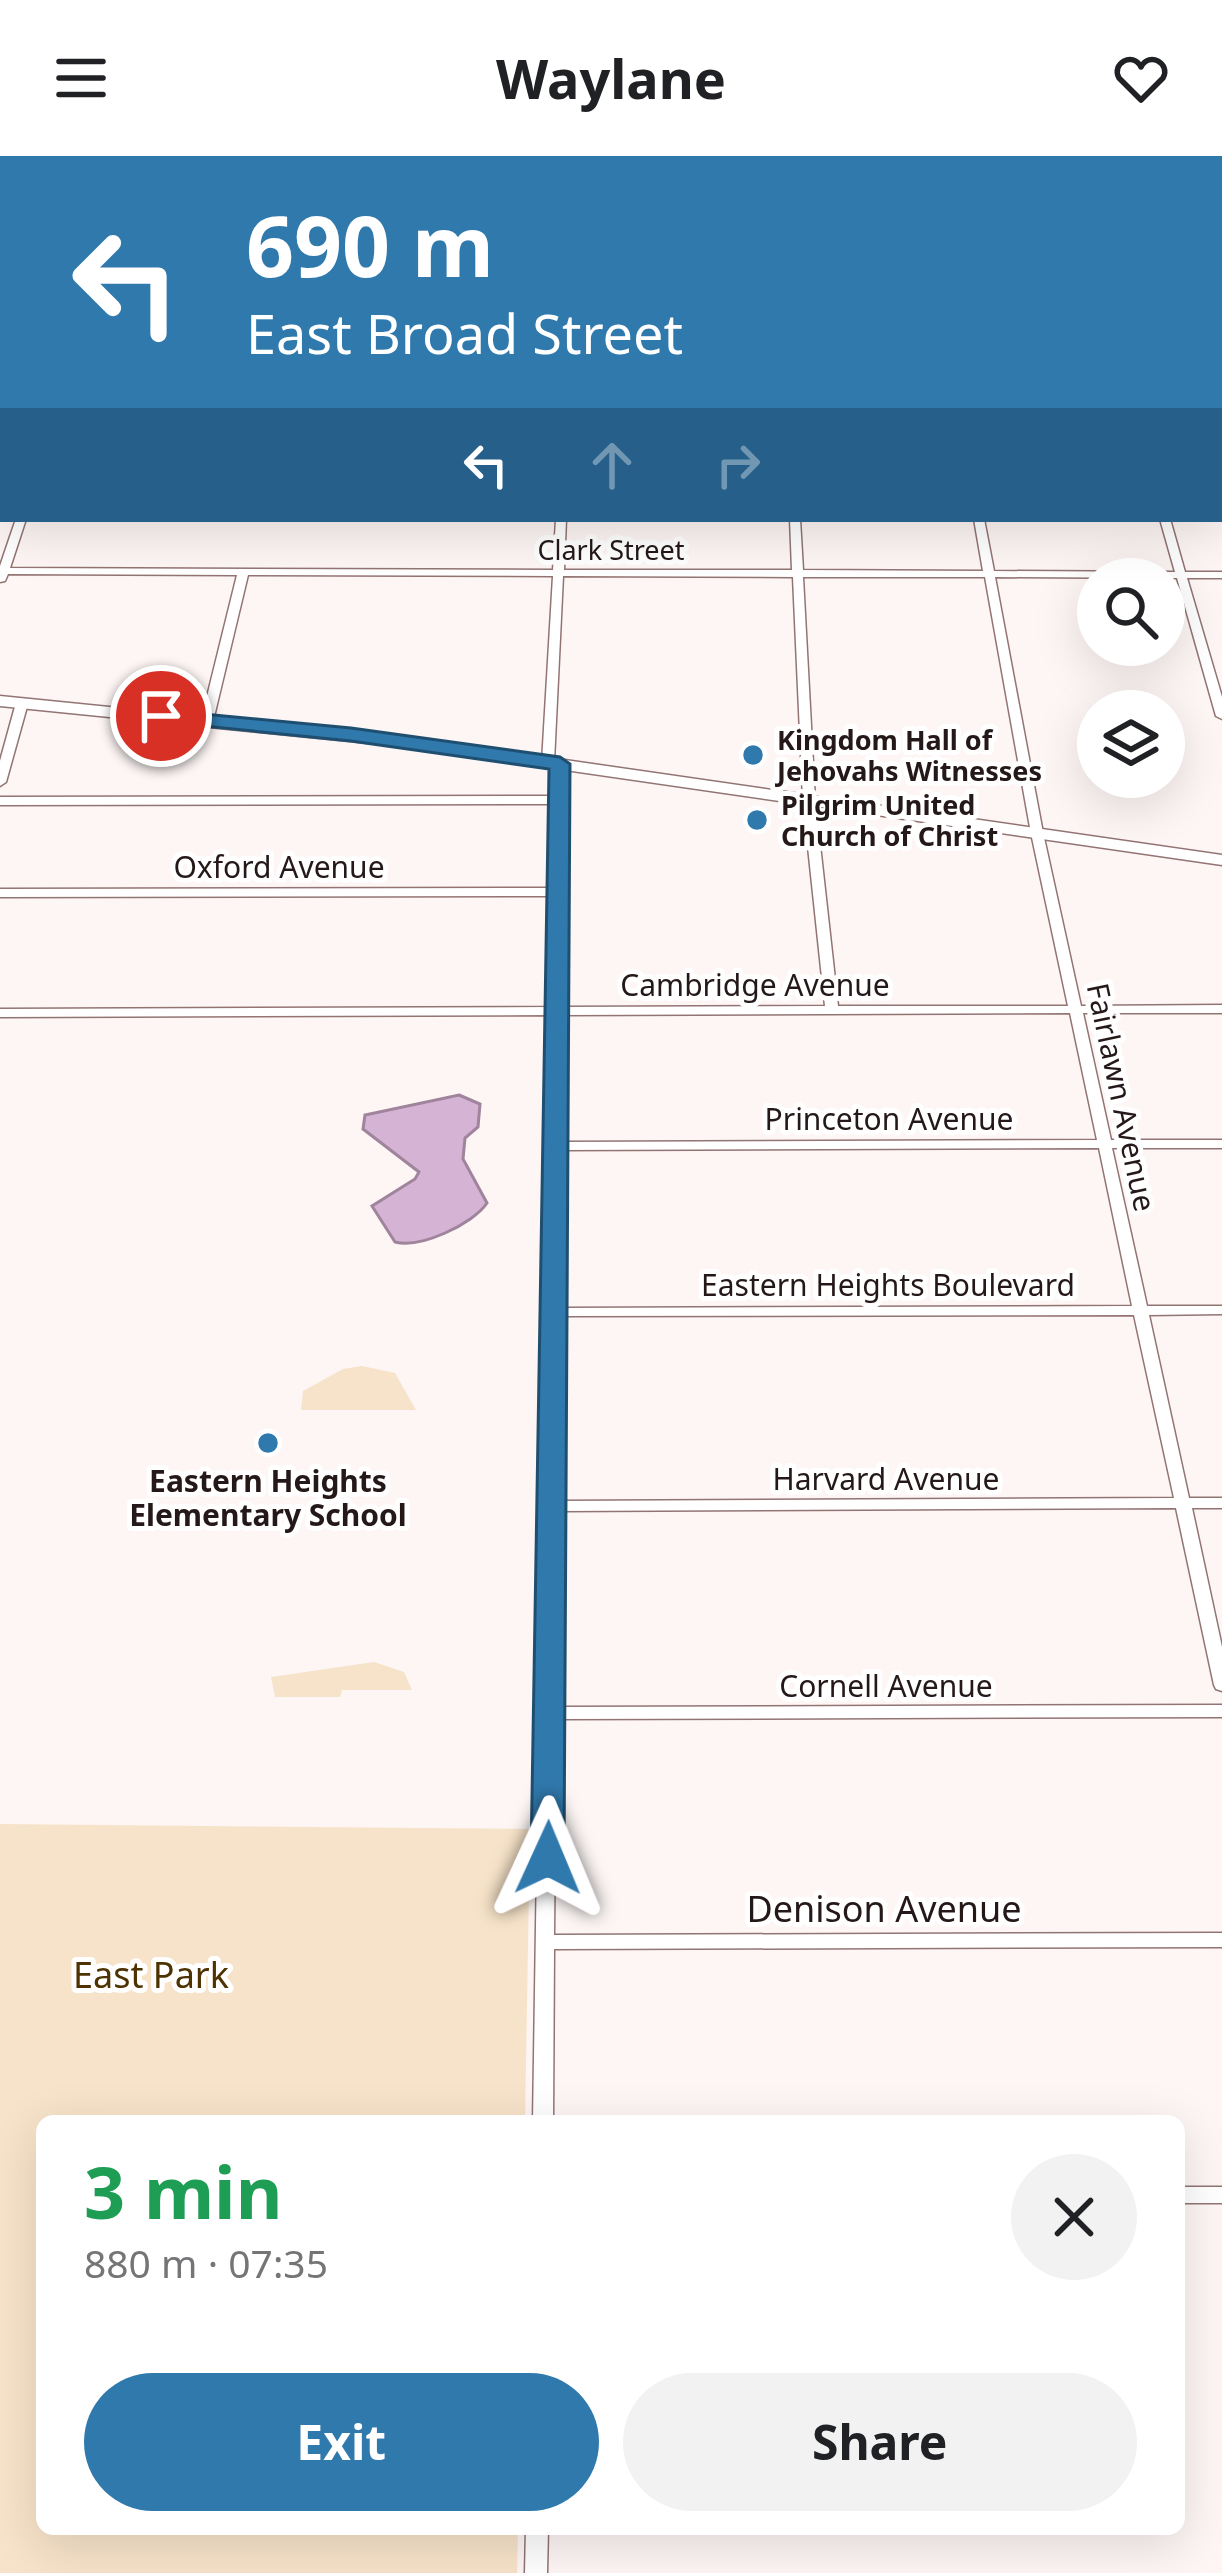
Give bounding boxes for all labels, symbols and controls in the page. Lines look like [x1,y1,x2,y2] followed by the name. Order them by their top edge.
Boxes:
[496,41,726,115] text: Waylane
[48,45,114,111] icon: menu
[1108,45,1174,111] icon: heart
[246,187,494,302] text: 690 m
[48,204,204,360] icon: left
[246,296,683,370] text: East Broad Street
[453,432,519,498] icon: left
[579,432,645,498] icon: ahead
[705,432,771,498] icon: right
[537,531,685,568] street label: Clark Street
[1077,558,1185,798] map controls
[1077,558,1185,666] button: search
[110,665,212,767] pin
[128,683,194,749] icon: arrive
[1077,690,1185,798] button: layers
[775,721,1042,789] place label: Kingdom Hall of Jehovahs Witnesses
[740,742,766,768] marker: Kingdom Hall of Jehovahs Witnesses
[781,786,998,854] place label: Pilgrim United Church of Christ
[744,807,770,833] marker: Pilgrim United Church of Christ
[173,846,385,887] street label: Oxford Avenue
[620,964,890,1005] street label: Cambridge Avenue
[1078,979,1166,1215] street label: Fairlawn Avenue
[765,1098,1013,1139] street label: Princeton Avenue
[701,1264,1075,1305] street label: Eastern Heights Boulevard
[255,1430,281,1456] marker: Eastern Heights Elementary School
[773,1458,999,1499] street label: Harvard Avenue
[129,1460,407,1535] place label: Eastern Heights Elementary School
[779,1665,993,1706] street label: Cornell Avenue
[485,1795,611,1921] position arrow
[746,1884,1022,1933] street label: Denison Avenue
[73,1950,229,1999] park label: East Park
[84,2142,282,2240] text: 3 min
[1011,2154,1137,2280] button: close
[84,2236,328,2289] text: 880 m · 07:35
[84,2373,599,2511] button: Exit
[623,2373,1137,2511] button: Share

